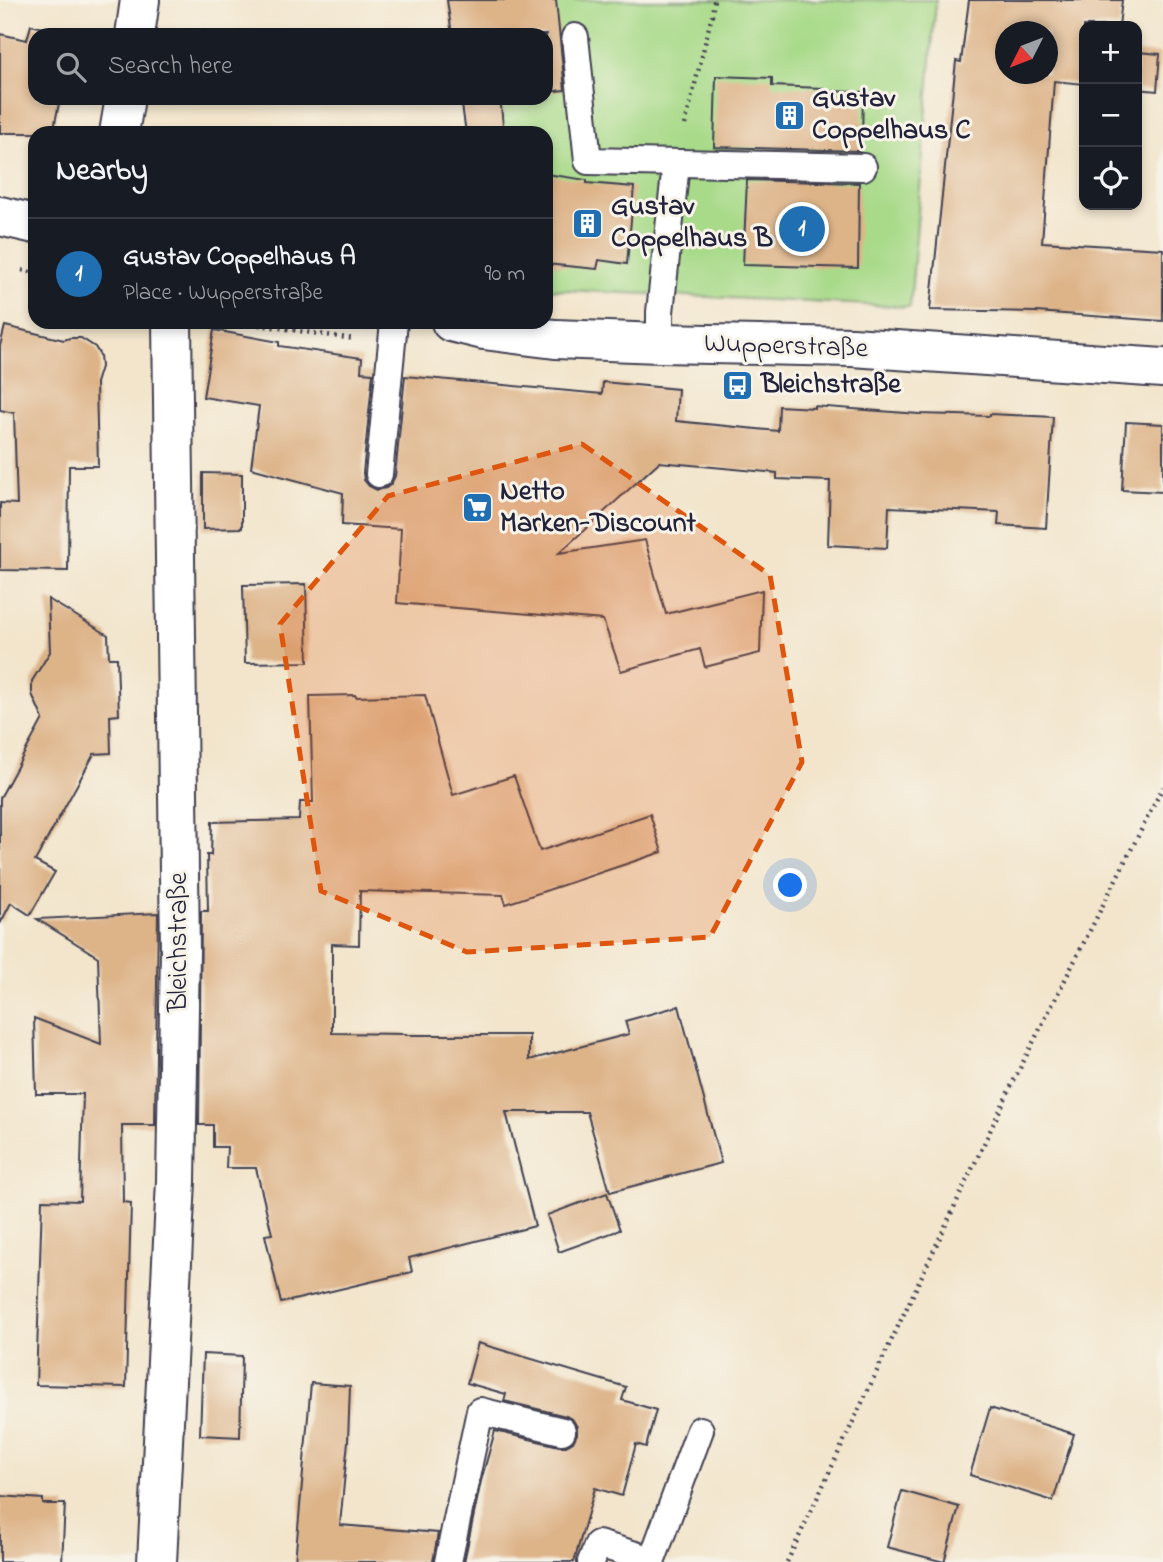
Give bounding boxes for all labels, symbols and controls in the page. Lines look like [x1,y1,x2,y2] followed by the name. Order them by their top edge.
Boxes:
[995,21,1058,84] north arrow
[1079,21,1142,210] map controls
[1079,21,1142,84] button: +
[28,28,553,105] search box
[52,48,90,86] icon: search
[108,48,233,86] text: Search here
[812,79,971,152] place label: Gustav Coppelhaus C
[1079,84,1142,147] button: −
[772,98,806,132] building icon: Gustav Coppelhaus C
[1079,147,1142,210] button: locate
[56,150,148,194] text: Nearby
[611,187,773,260] place label: Gustav Coppelhaus B
[779,203,825,255] pin: 1
[571,206,605,240] building icon: Gustav Coppelhaus B
[123,239,356,277] text: Gustav Coppelhaus A
[75,258,83,291] text: 1
[485,258,525,291] text: 90 m
[123,277,323,310] text: Place · Wupperstraße
[703,324,869,370] street label: Wupperstraße
[759,365,902,406] place label: Bleichstraße
[721,368,755,402] bus stop icon: Bleichstraße
[500,472,696,545] place label: Netto Marken-Discount
[460,491,494,525] supermarket icon: Netto Marken-Discount
[773,868,807,902] your location
[159,872,200,1013] street label: Bleichstraße

